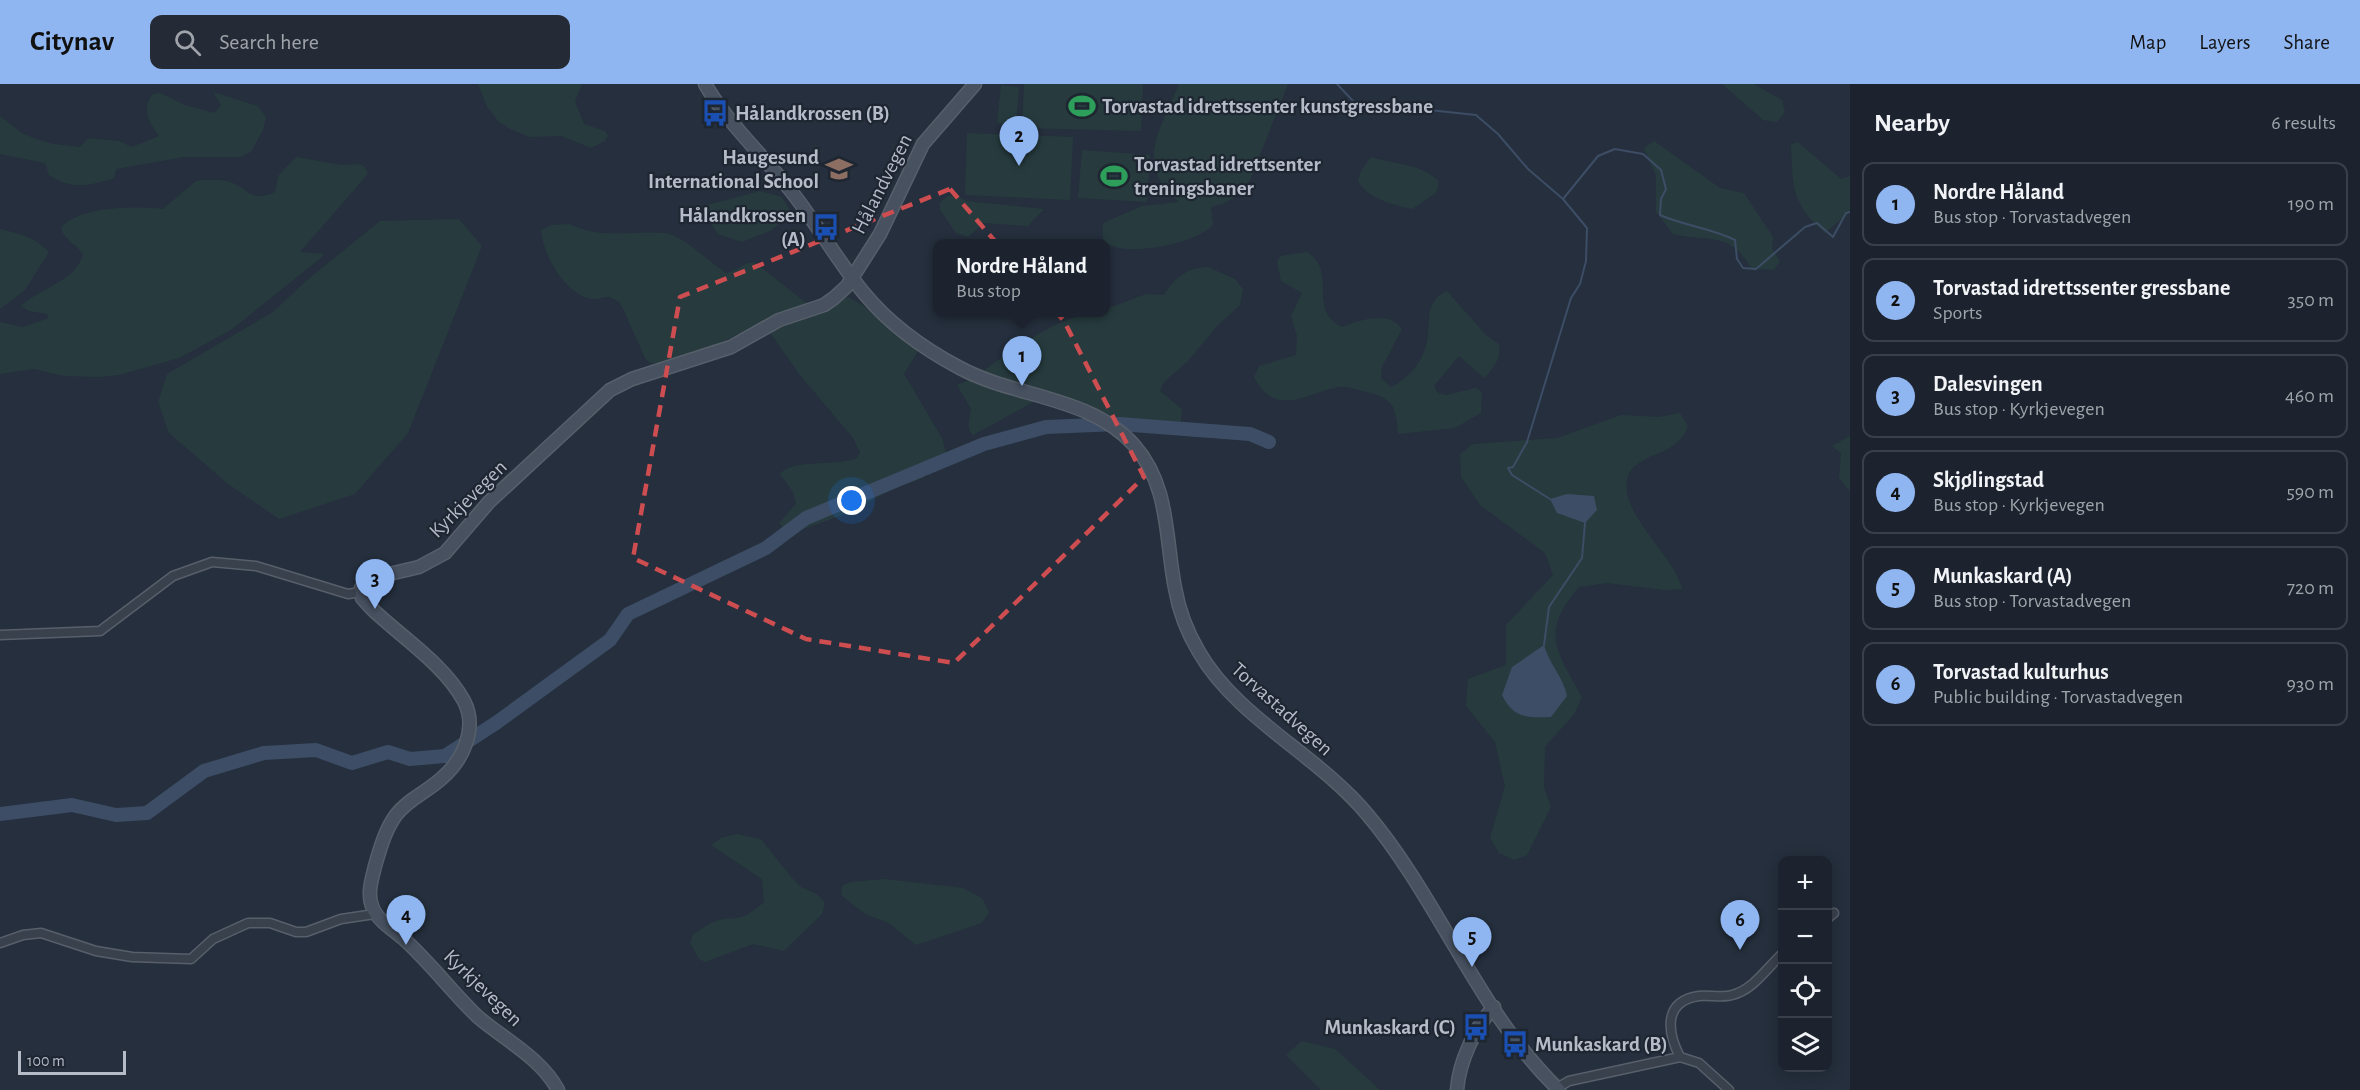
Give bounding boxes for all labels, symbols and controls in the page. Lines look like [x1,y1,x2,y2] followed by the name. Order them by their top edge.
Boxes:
[150,15,570,69] search box
[171,26,204,59] icon: search
[30,28,114,56] text: Citynav
[219,31,319,53] text: Search here
[2130,32,2166,53] text: Map
[2199,32,2250,53] text: Layers
[2283,32,2330,53] text: Share
[1067,91,1097,121] sports icon: Torvastad idrettssenter kunstgressbane
[1102,96,1433,117] place label: Torvastad idrettssenter kunstgressbane
[700,98,730,128] bus stop icon: Hålandkrossen (B)
[735,103,890,124] place label: Hålandkrossen (B)
[1874,110,1950,136] text: Nearby
[2271,113,2336,133] text: 6 results
[1000,116,1038,166] pin: 2
[848,131,916,237] street label: Hålandvegen
[648,147,819,192] place label: Haugesund International School
[824,154,854,184] school or university icon: Haugesund International School
[1134,154,1321,199] place label: Torvastad idrettsenter treningsbaner
[1099,161,1129,191] sports icon: Torvastad idrettsenter treningsbaner
[1933,181,2064,203] text: Nordre Håland
[1892,194,1899,214] text: 1
[2288,194,2334,214] text: 190 m
[679,205,806,250] place label: Hålandkrossen (A)
[1933,207,2131,227] text: Bus stop · Torvastadvegen
[811,212,841,242] bus stop icon: Hålandkrossen (A)
[933,239,1110,317] popup
[956,255,1087,277] text: Nordre Håland
[1933,277,2230,299] text: Torvastad idrettssenter gressbane
[956,281,1021,301] text: Bus stop
[1891,290,1900,310] text: 2
[2288,290,2334,310] text: 350 m
[1933,303,1982,323] text: Sports
[1002,336,1042,386] pin: 1
[1933,373,2043,395] text: Dalesvingen
[1891,386,1900,406] text: 3
[2285,386,2334,406] text: 460 m
[1933,399,2105,419] text: Bus stop · Kyrkjevegen
[425,456,511,542] street label: Kyrkjevegen
[1933,469,2044,491] text: Skjølingstad
[1890,482,1901,502] text: 4
[2286,482,2334,502] text: 590 m
[837,486,866,515] your location
[1933,495,2105,515] text: Bus stop · Kyrkjevegen
[356,560,394,609] pin: 3
[1933,565,2073,587] text: Munkaskard (A)
[1891,578,1900,598] text: 5
[2287,578,2334,598] text: 720 m
[1933,591,2131,611] text: Bus stop · Torvastadvegen
[1227,658,1337,760] street label: Torvastadvegen
[1933,661,2109,683] text: Torvastad kulturhus
[1891,674,1900,694] text: 6
[2287,674,2334,694] text: 930 m
[1933,687,2183,707] text: Public building · Torvastadvegen
[1778,856,1832,1072] map controls
[1778,856,1832,910] button: +
[386,896,426,945] pin: 4
[1720,900,1760,950] pin: 6
[1778,910,1832,964] button: −
[1452,918,1492,967] pin: 5
[440,946,526,1030] street label: Kyrkjevegen
[1778,964,1832,1018] button: locate
[1461,1012,1491,1042] bus stop icon: Munkaskard (C)
[1325,1017,1456,1038] place label: Munkaskard (C)
[1778,1018,1832,1072] button: layers
[1500,1029,1530,1059] bus stop icon: Munkaskard (B)
[1535,1034,1668,1055] place label: Munkaskard (B)
[18,1048,126,1076] scale bar
[27,1053,65,1069] text: 100 m

